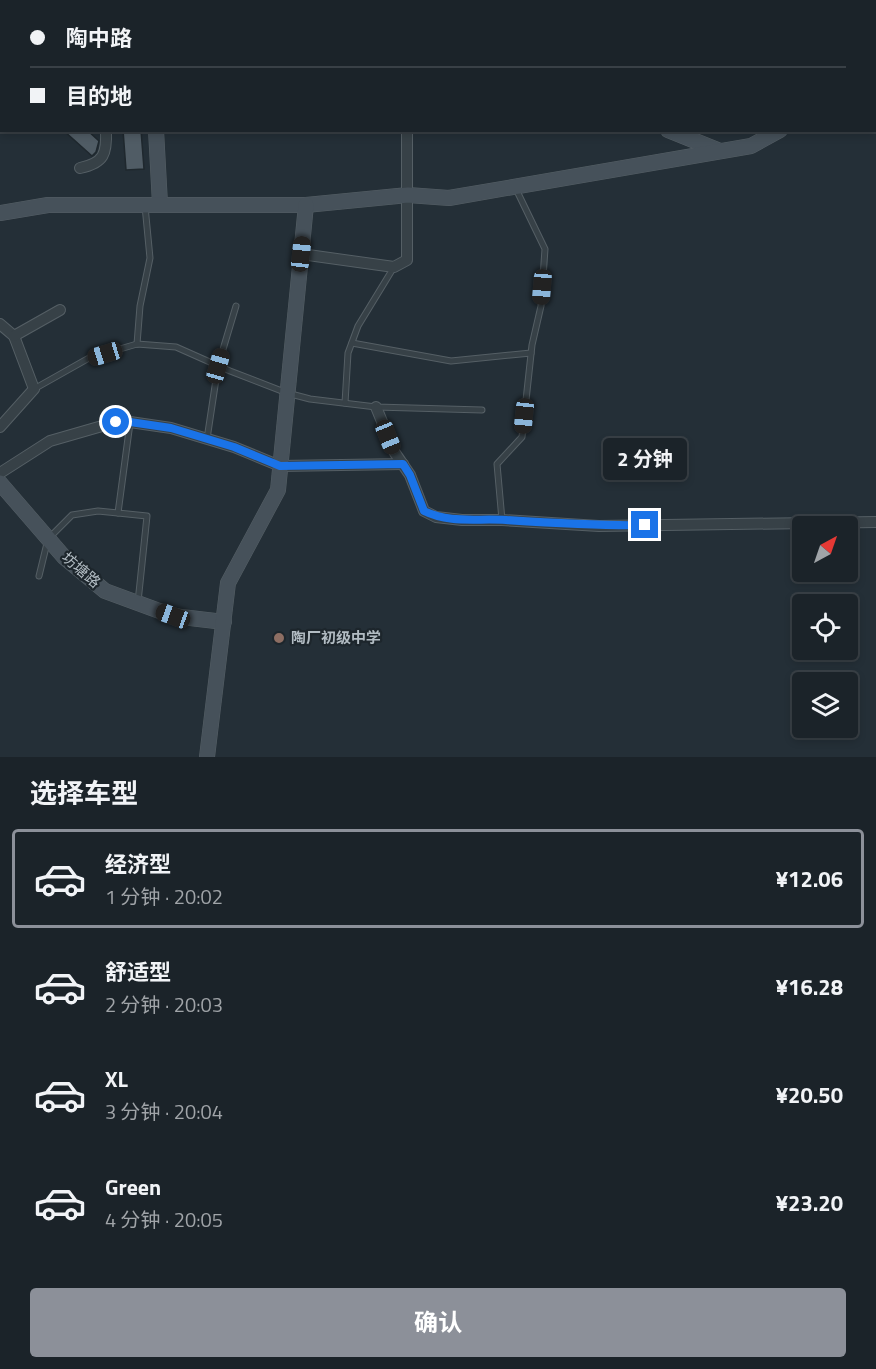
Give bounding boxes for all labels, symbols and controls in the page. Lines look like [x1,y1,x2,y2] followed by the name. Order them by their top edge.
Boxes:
[66,21,132,55] text: 陶中路
[66,79,132,113] text: 目的地
[290,235,312,273] car
[531,268,553,306] car
[85,340,125,368] car
[204,346,232,386] car
[513,397,535,435] car
[102,408,129,435] route start
[373,417,403,457] car
[603,438,687,480] callout: 2 分钟
[617,443,673,474] text: 2 分钟
[631,511,658,538] route end
[792,516,858,582] north arrow
[792,516,858,738] map controls
[57,546,106,593] street label: 坊塘路
[792,594,858,660] button: locate
[153,601,193,631] car
[291,626,381,649] place label: 陶厂初级中学
[272,631,286,645] marker: 陶厂初级中学
[792,672,858,738] button: layers
[30,772,138,813] text: 选择车型
[105,847,171,881] text: 经济型
[33,852,87,906] icon: car
[776,862,843,896] text: ¥12.06
[105,881,223,912] text: 1 分钟 · 20:02
[105,955,171,989] text: 舒适型
[33,960,87,1014] icon: car
[776,970,843,1004] text: ¥16.28
[105,989,223,1020] text: 2 分钟 · 20:03
[105,1062,128,1096] text: XL
[33,1068,87,1122] icon: car
[776,1078,843,1112] text: ¥20.50
[105,1096,223,1127] text: 3 分钟 · 20:04
[105,1170,161,1204] text: Green
[33,1176,87,1230] icon: car
[776,1186,843,1220] text: ¥23.20
[105,1204,223,1235] text: 4 分钟 · 20:05
[30,1288,846,1357] button: 确认

